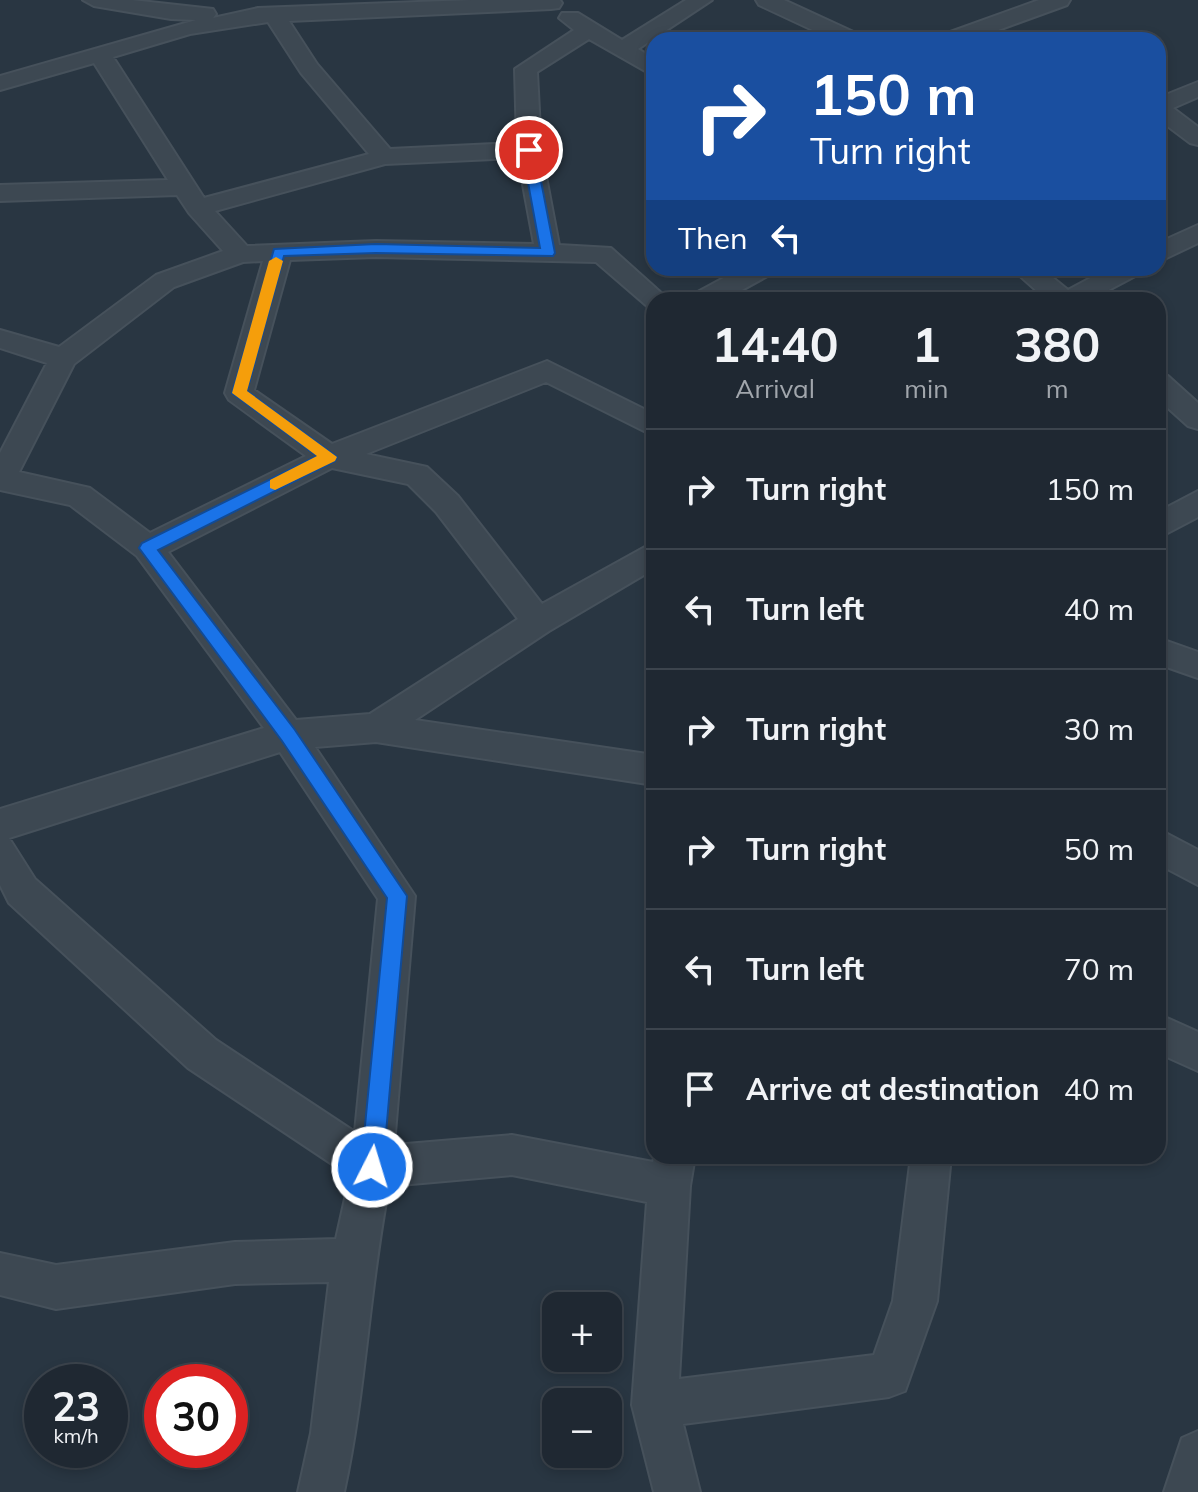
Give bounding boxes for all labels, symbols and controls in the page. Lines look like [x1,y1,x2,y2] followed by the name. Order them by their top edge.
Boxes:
[810,59,977,129] text: 150 m
[678,64,782,168] icon: right
[495,116,563,184] pin
[507,128,551,172] icon: arrive
[810,128,971,173] text: Turn right
[764,216,808,260] icon: left
[678,219,748,257] text: Then
[712,314,839,374] text: 14:40
[912,314,941,374] text: 1
[1014,314,1100,374] text: 380
[735,372,815,405] text: Arrival
[904,372,948,405] text: min
[1046,372,1069,405] text: m
[678,467,722,511] icon: right
[746,470,886,508] text: Turn right
[1046,470,1134,508] text: 150 m
[678,587,722,631] icon: left
[746,590,864,628] text: Turn left
[1064,590,1134,628] text: 40 m
[678,707,722,751] icon: right
[746,710,886,748] text: Turn right
[1064,710,1134,748] text: 30 m
[678,827,722,871] icon: right
[746,830,886,868] text: Turn right
[1064,830,1134,868] text: 50 m
[678,947,722,991] icon: left
[746,950,864,988] text: Turn left
[1064,950,1134,988] text: 70 m
[678,1067,722,1111] icon: arrive
[746,1070,1040,1108] text: Arrive at destination
[1064,1070,1134,1108] text: 40 m
[330,1125,414,1209] position arrow
[542,1292,622,1468] map controls
[542,1292,622,1372] button: +
[144,1364,248,1468] speed limit sign: 30
[52,1381,100,1431] text: 23
[542,1388,622,1468] button: −
[53,1423,99,1448] text: km/h

